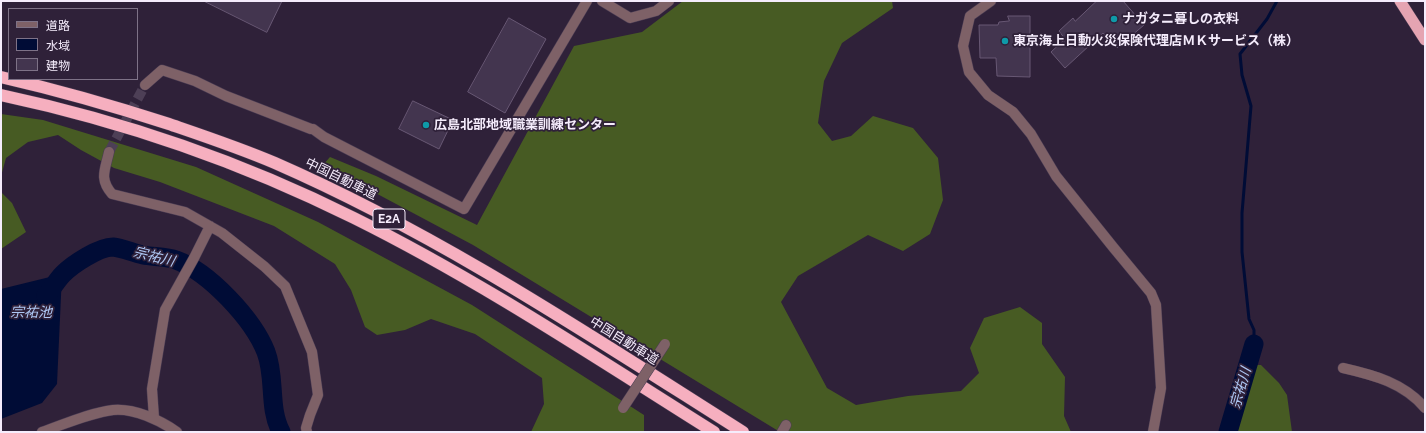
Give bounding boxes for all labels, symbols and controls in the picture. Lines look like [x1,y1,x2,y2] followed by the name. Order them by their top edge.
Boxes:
[8,8,138,80] legend
[1122,11,1239,27] place label: ナガタニ暮しの衣料
[1109,14,1119,24] marker: ナガタニ暮しの衣料
[46,19,70,33] text: 道路
[1013,33,1299,49] place label: 東京海上日動火災保険代理店ＭＫサービス（株）
[1000,36,1010,46] marker: 東京海上日動火災保険代理店ＭＫサービス（株）
[46,39,70,53] text: 水域
[46,59,70,73] text: 建物
[434,117,616,133] place label: 広島北部地域職業訓練センター
[421,120,431,130] marker: 広島北部地域職業訓練センター
[303,155,379,203] street label: 中国自動車道
[373,209,405,229] road number: E2A
[132,244,176,270] water label: 宗祐川
[10,305,52,321] water label: 宗祐池
[587,314,661,368] street label: 中国自動車道
[1227,365,1255,411] water label: 宗祐川

